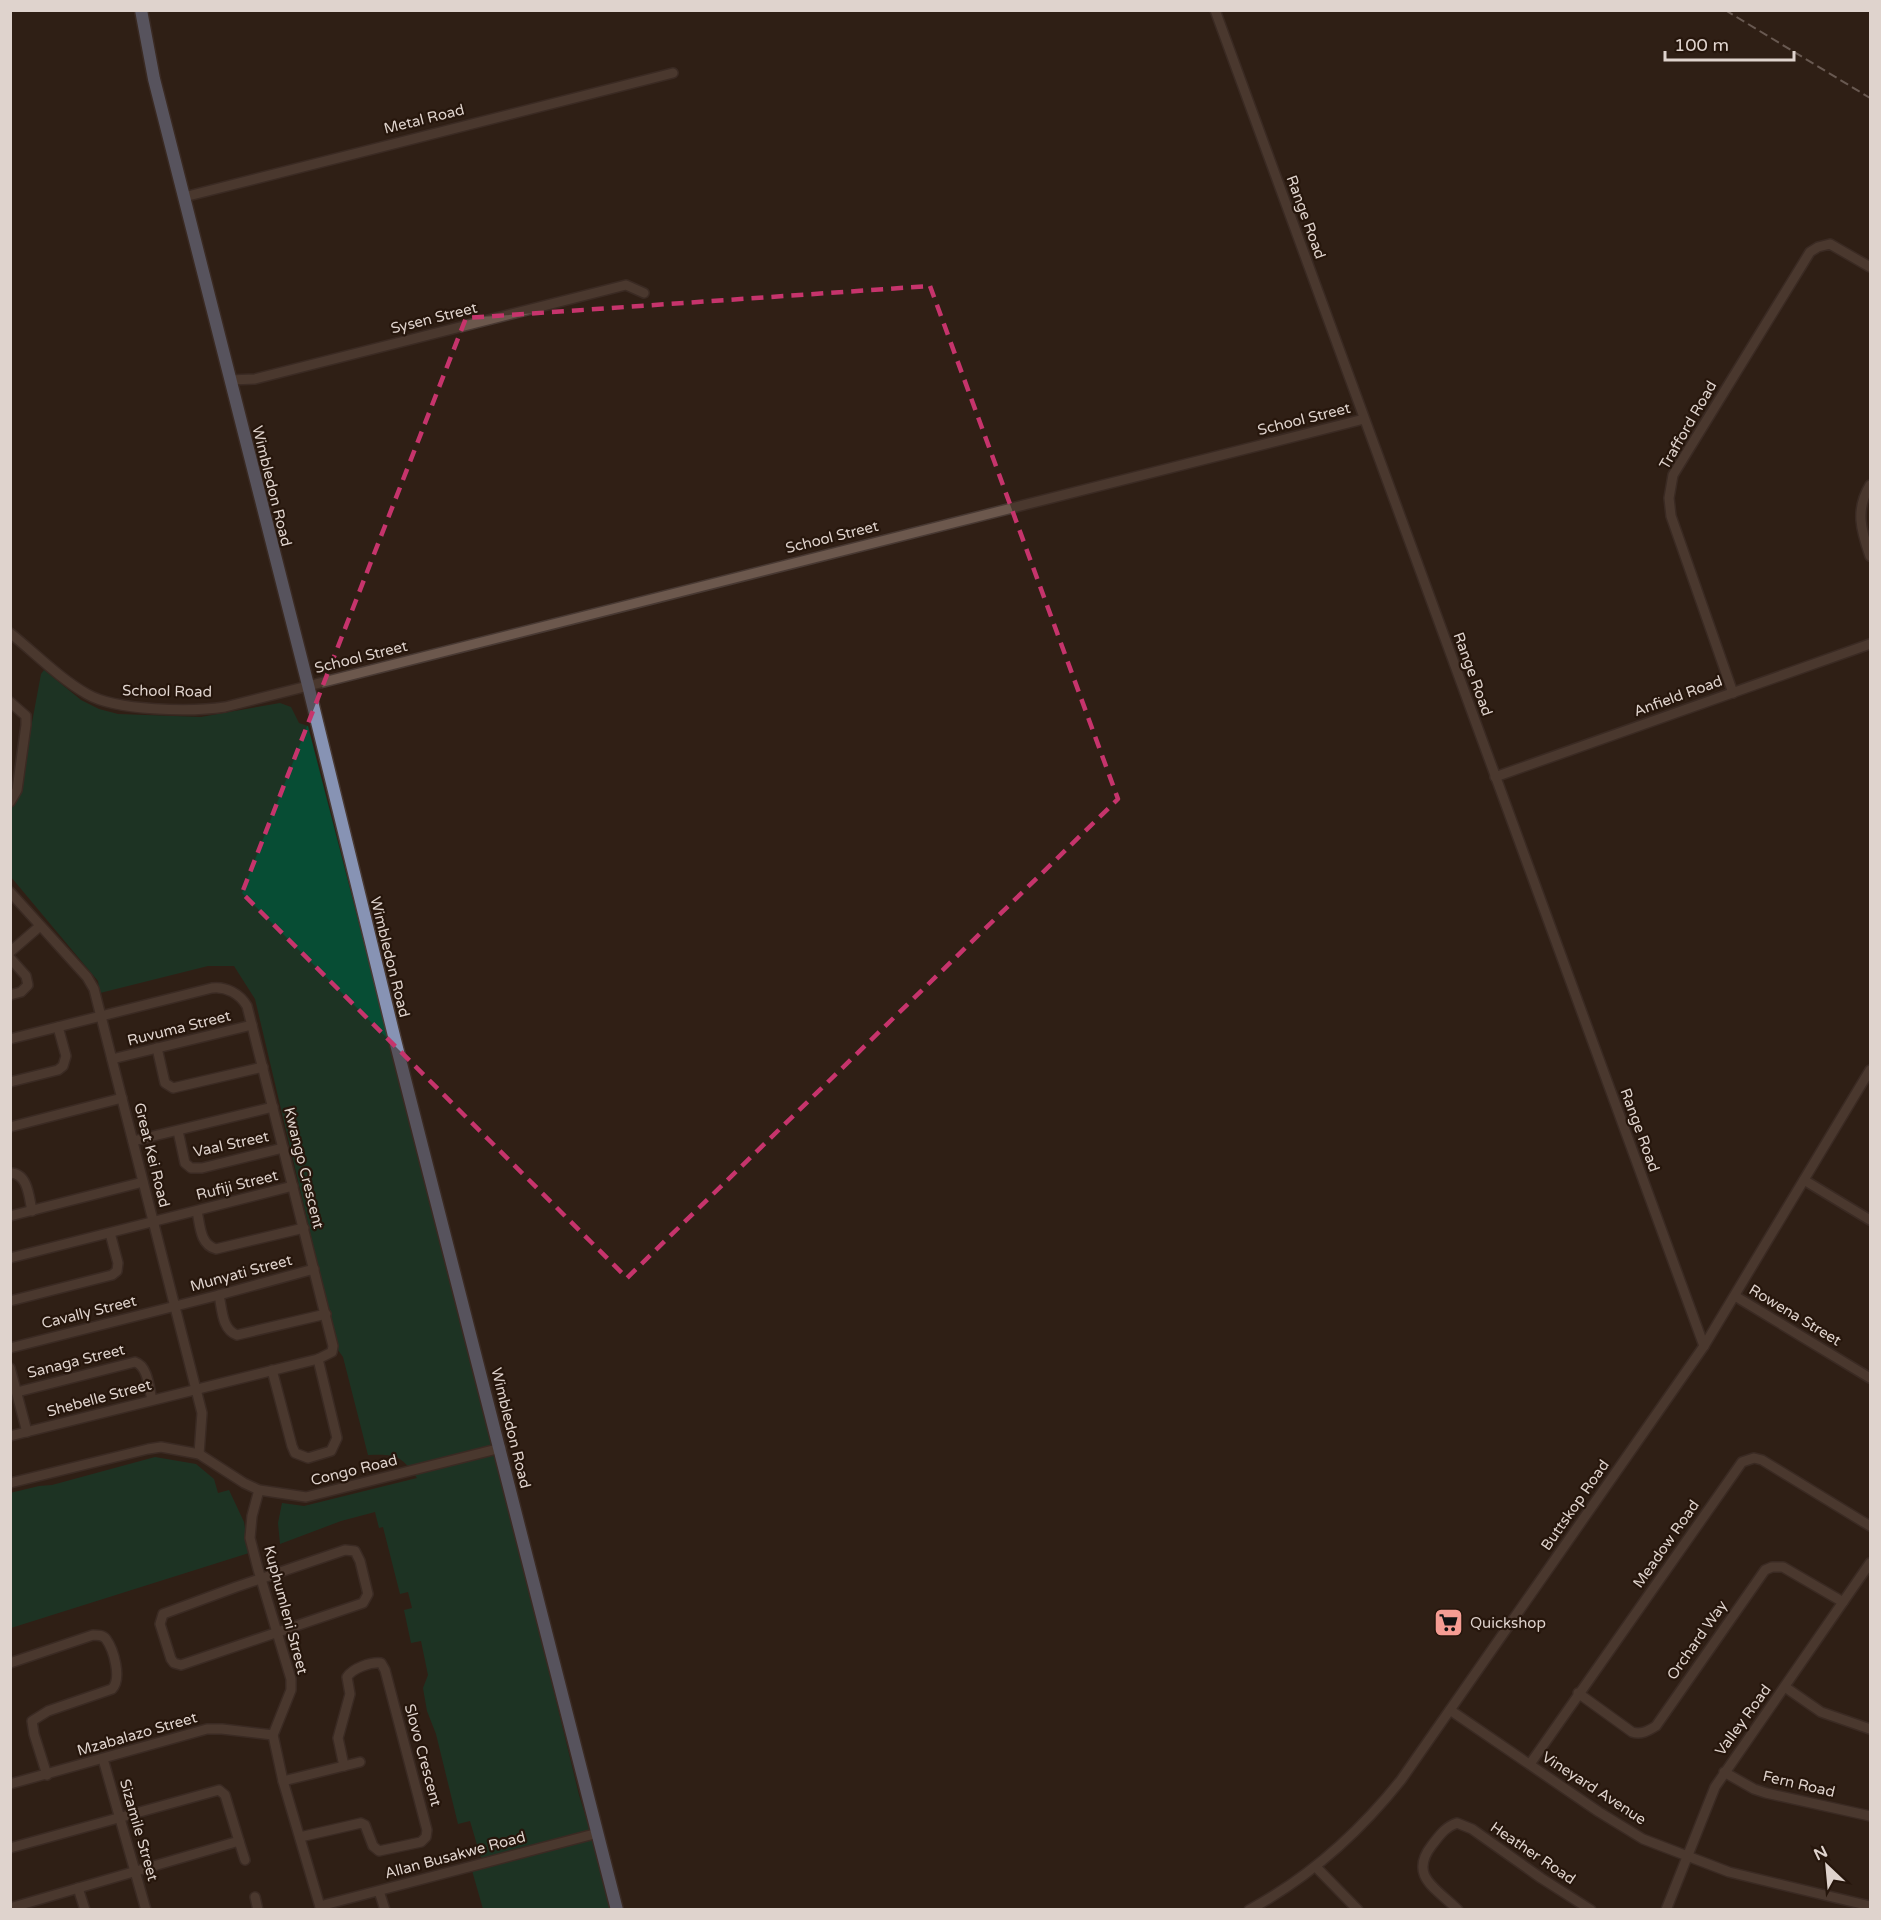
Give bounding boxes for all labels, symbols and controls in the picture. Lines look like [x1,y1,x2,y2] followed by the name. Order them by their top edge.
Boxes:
[1665,24,1794,62] scale bar
[1674,34,1729,56] text: 100 m
[382,100,466,138] street label: Metal Road
[1283,173,1329,261] street label: Range Road
[389,299,479,337] street label: Sysen Street
[1655,378,1721,472] street label: Trafford Road
[1256,399,1353,439] street label: School Street
[248,424,296,548] street label: Wimbledon Road
[784,517,881,557] street label: School Street
[1450,630,1496,718] street label: Range Road
[313,637,410,677] street label: School Street
[1631,672,1725,720] street label: Anfield Road
[122,681,212,701] street label: School Road
[366,895,414,1019] street label: Wimbledon Road
[125,1006,233,1050] street label: Ruvuma Street
[1617,1086,1663,1174] street label: Range Road
[130,1101,174,1209] street label: Great Kei Road
[280,1105,328,1231] street label: Kwango Crescent
[191,1127,271,1161] street label: Vaal Street
[194,1166,280,1204] street label: Rufiji Street
[188,1251,294,1295] street label: Munyati Street
[1746,1280,1845,1350] street label: Rowena Street
[40,1291,139,1333] street label: Cavally Street
[25,1340,127,1382] street label: Sanaga Street
[487,1366,535,1490] street label: Wimbledon Road
[45,1375,153,1421] street label: Shebelle Street
[309,1451,399,1489] street label: Congo Road
[1537,1456,1613,1554] street label: Buttskop Road
[1629,1497,1703,1591] street label: Meadow Road
[260,1544,312,1677] street label: Kuphumleni Street
[1663,1597,1731,1683] street label: Orchard Way
[1433,1607,1465,1639] supermarket icon: Quickshop
[1470,1614,1546,1632] place label: Quickshop
[1711,1681,1775,1759] street label: Valley Road
[401,1702,445,1808] street label: Slovo Crescent
[75,1708,199,1760] street label: Mzabalazo Street
[1539,1748,1649,1828] street label: Vineyard Avenue
[1761,1767,1837,1801] street label: Fern Road
[116,1777,162,1883] street label: Sizamile Street
[1487,1818,1579,1888] street label: Heather Road
[383,1828,527,1882] street label: Allan Busakwe Road
[1797,1836,1857,1896] north arrow
[1811,1842,1831,1865] text: N

